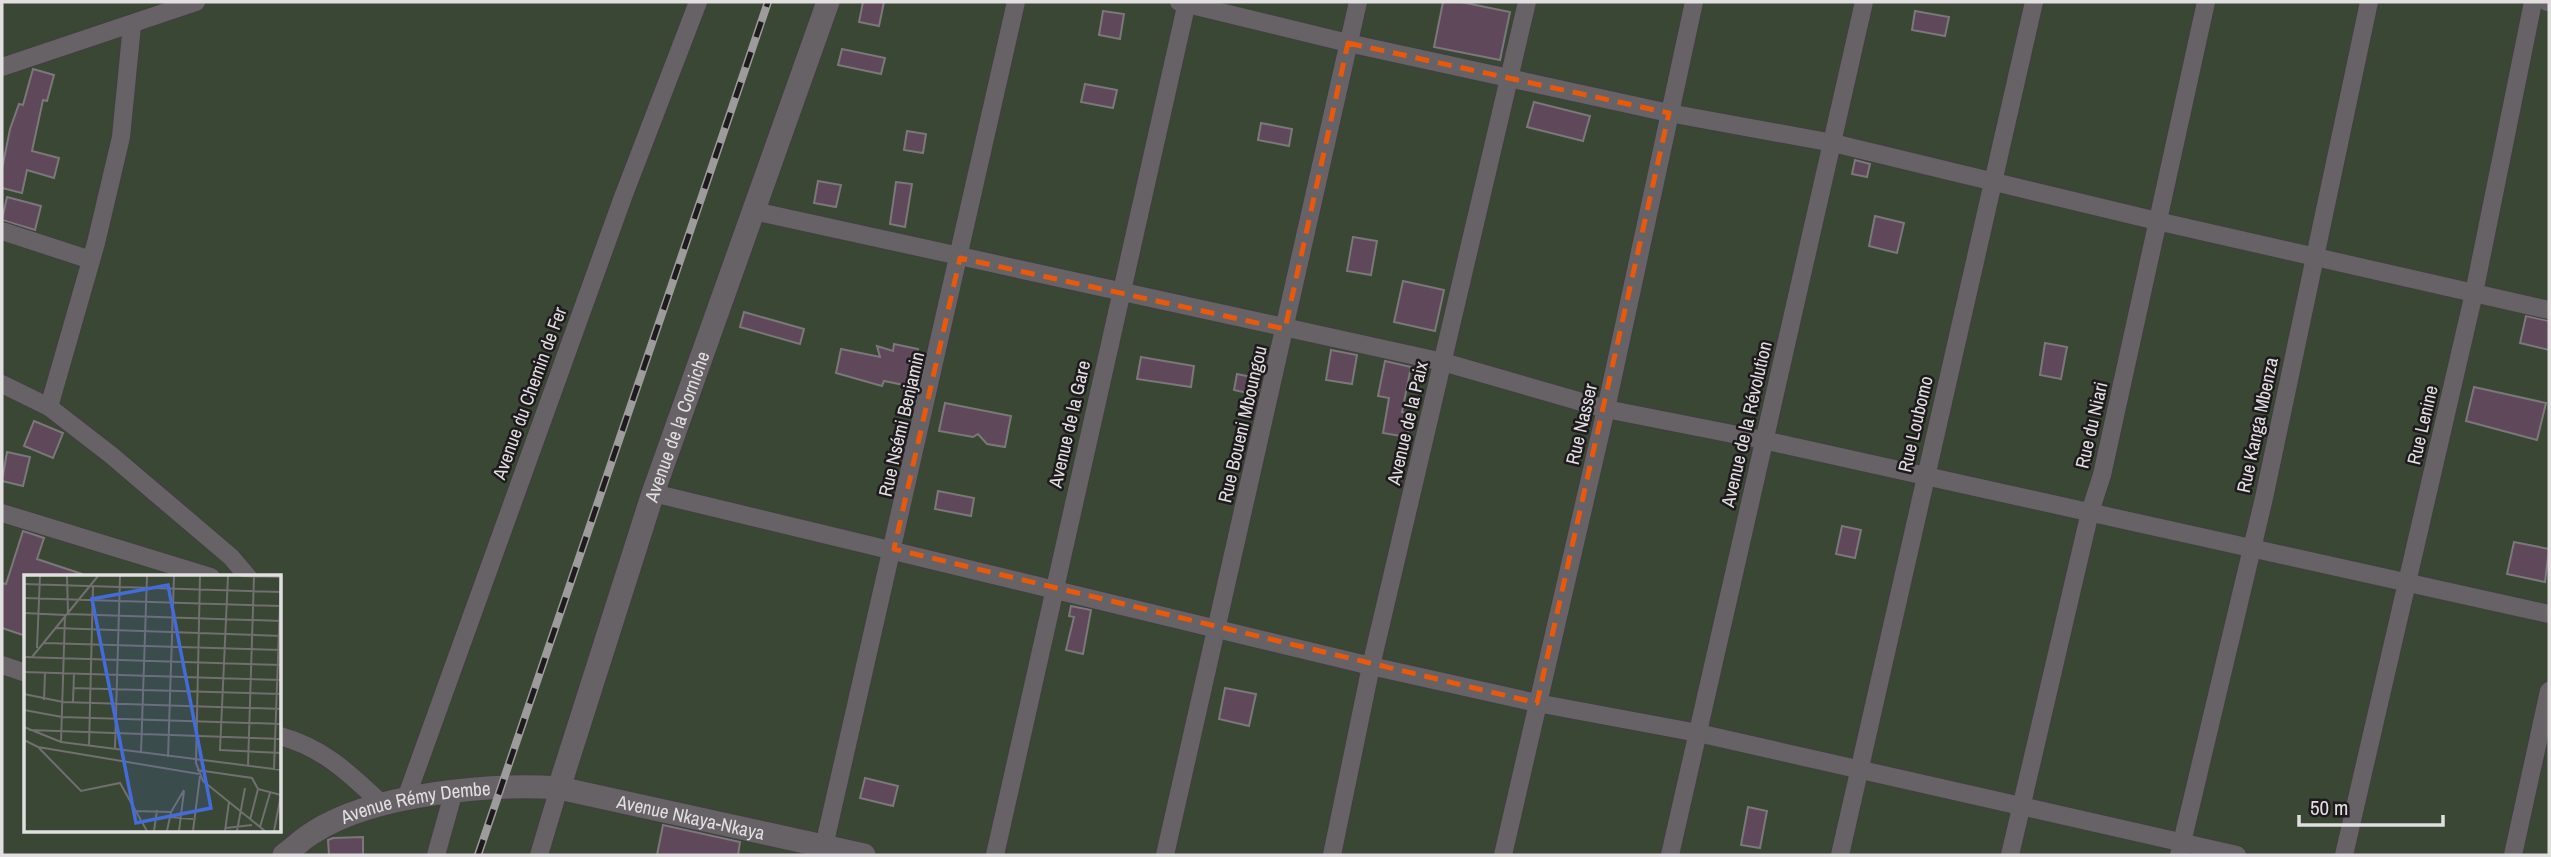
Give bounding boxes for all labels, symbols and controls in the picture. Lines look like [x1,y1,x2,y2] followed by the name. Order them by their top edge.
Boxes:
[485,302,573,484] street label: Avenue du Chemin de Fer
[1714,338,1778,510] street label: Avenue de la Révolution
[1211,343,1273,505] street label: Rue Boueni Mboungou
[638,348,715,506] street label: Avenue de la Corniche
[872,349,930,499] street label: Rue Nsémi Benjamin
[2230,355,2284,495] street label: Rue Kanga Mbenza
[1042,358,1096,491] street label: Avenue de la Gare
[1380,358,1434,488] street label: Avenue de la Paix
[1891,373,1939,475] street label: Rue Loubomo
[2068,379,2114,471] street label: Rue du Niari
[1559,380,1603,467] street label: Rue Nasser
[2400,383,2444,467] street label: Rue Lenine
[24,575,282,832] inset map
[336,775,491,830] street label: Avenue Rémy Dembe
[2299,784,2442,828] scale bar
[614,788,768,846] street label: Avenue Nkaya-Nkaya
[2310,793,2348,822] text: 50 m

